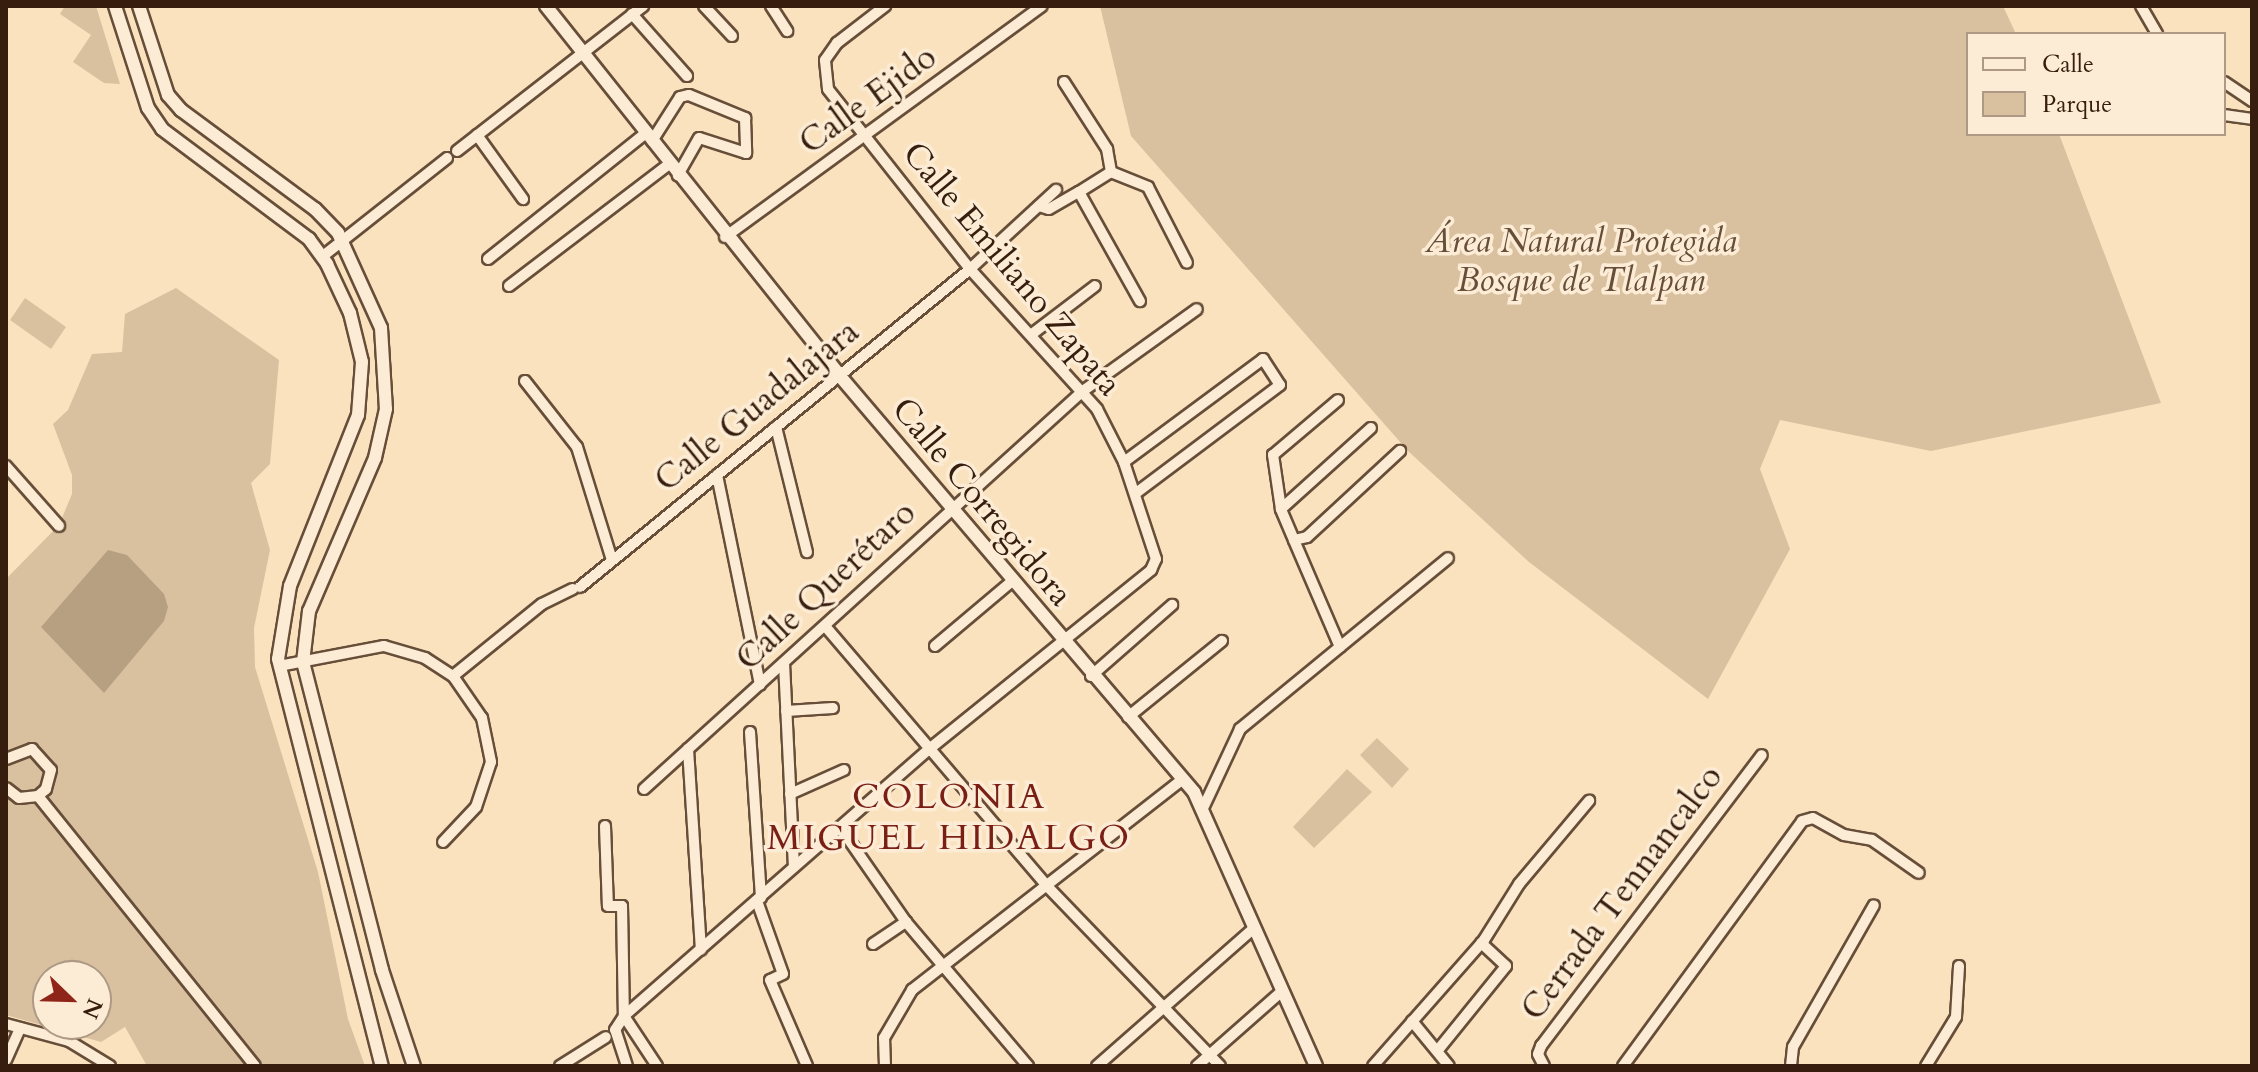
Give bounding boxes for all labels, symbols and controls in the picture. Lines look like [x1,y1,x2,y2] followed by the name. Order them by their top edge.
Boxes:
[1966,32,2226,136] legend
[792,37,944,163] street label: Calle Ejido
[2042,48,2094,81] text: Calle
[2042,88,2112,121] text: Parque
[894,134,1130,404] street label: Calle Emiliano Zapata
[1425,221,1737,300] park label: Área Natural Protegida Bosque de Tlalpan
[647,311,867,501] street label: Calle Guadalajara
[883,390,1081,614] street label: Calle Corregidora
[728,493,924,679] street label: Calle Querétaro
[1513,757,1731,1029] street label: Cerrada Tennancalco
[767,774,1131,859] district label: COLONIA MIGUEL HIDALGO
[32,960,112,1040] north arrow
[75,994,110,1023] text: N

